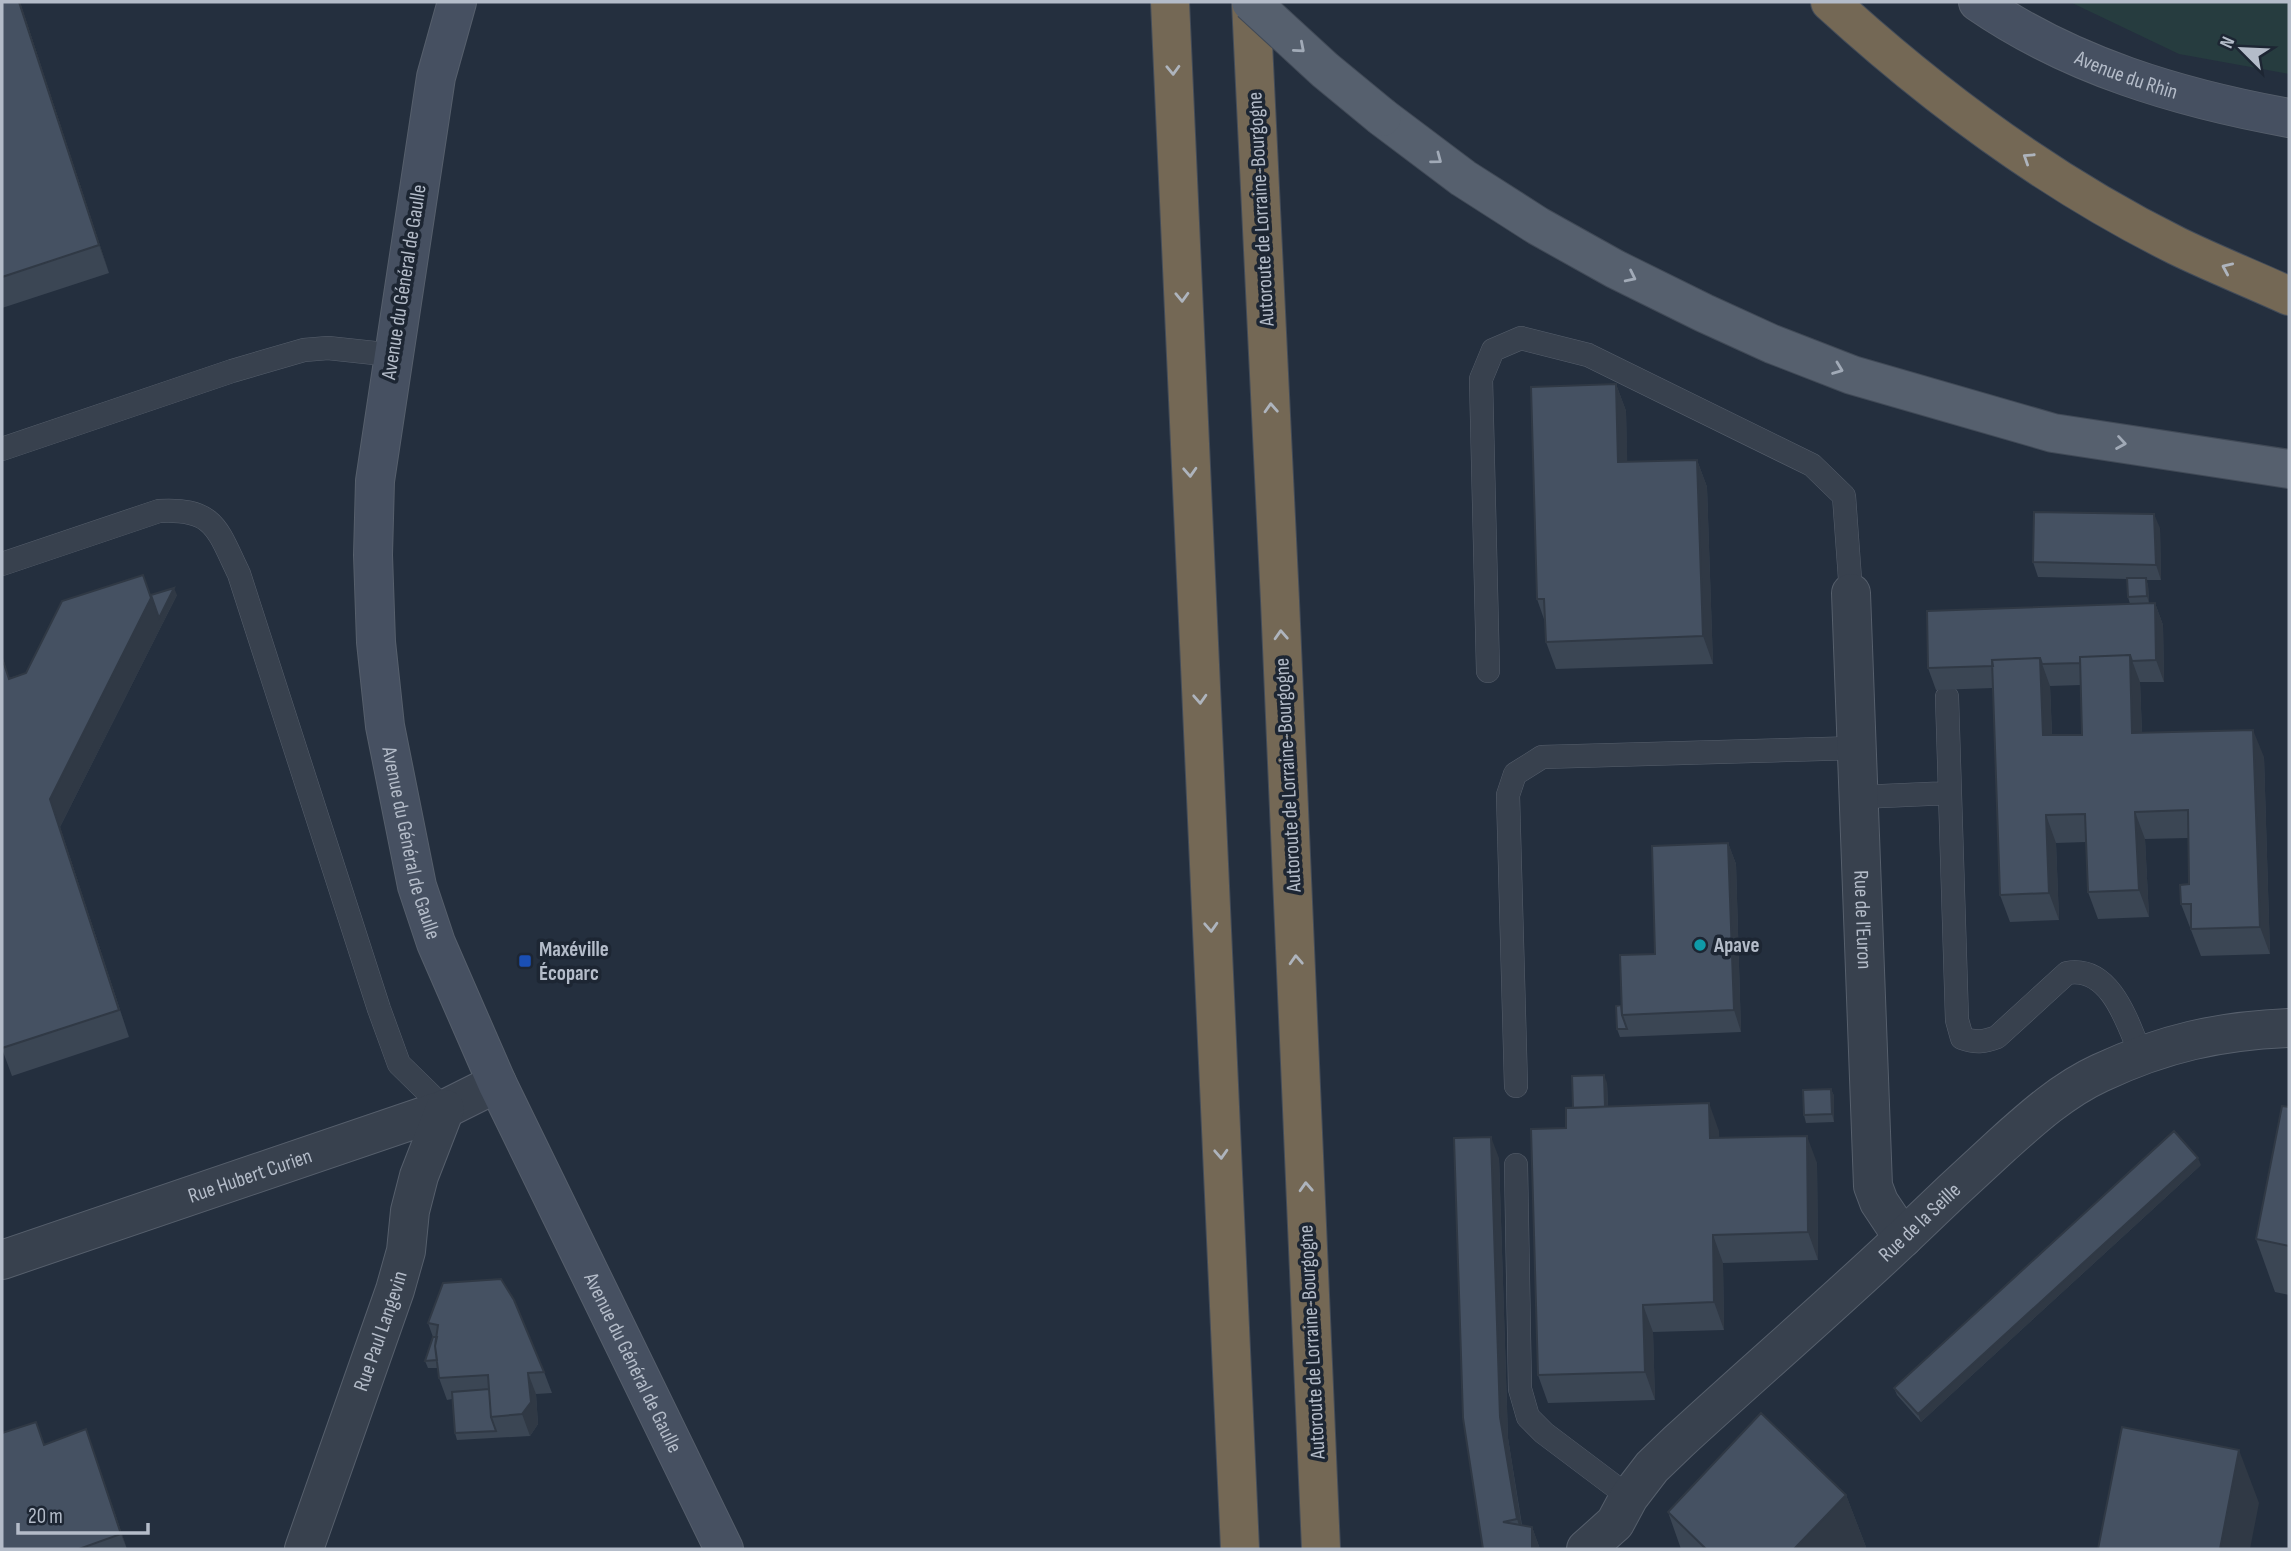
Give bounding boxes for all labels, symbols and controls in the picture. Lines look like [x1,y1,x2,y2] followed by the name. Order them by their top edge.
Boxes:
[2207,14,2277,84] north arrow
[2215,33,2240,52] text: N
[1292,40,1305,52] one-way arrow
[2070,45,2181,104] street label: Avenue du Rhin
[1165,65,1180,76] one-way arrow
[1242,91,1280,328] street label: Autoroute de Lorraine-Bourgogne
[1429,150,1441,163] one-way arrow
[2023,153,2036,166] one-way arrow
[376,183,432,382] street label: Avenue du Général de Gaulle
[2222,262,2234,276] one-way arrow
[1624,269,1636,283] one-way arrow
[1175,292,1190,303] one-way arrow
[1832,361,1844,375] one-way arrow
[1263,402,1278,413] one-way arrow
[2115,436,2127,451] one-way arrow
[1182,467,1197,478] one-way arrow
[1274,629,1289,640] one-way arrow
[1269,657,1307,894] street label: Autoroute de Lorraine-Bourgogne
[1193,694,1208,705] one-way arrow
[377,744,446,943] street label: Avenue du Général de Gaulle
[1849,870,1877,970] street label: Rue de l'Euron
[1203,921,1218,932] one-way arrow
[1713,933,1759,958] place label: Apave
[539,937,609,986] place label: Maxéville Écoparc
[1692,937,1708,953] marker: Apave
[517,953,533,969] marker: Maxéville Écoparc
[1288,954,1303,965] one-way arrow
[185,1143,315,1208] street label: Rue Hubert Curien
[1214,1149,1229,1160] one-way arrow
[1873,1177,1966,1267] street label: Rue de la Seille
[1298,1182,1313,1193] one-way arrow
[1293,1224,1331,1461] street label: Autoroute de Lorraine-Bourgogne
[348,1268,412,1394] street label: Rue Paul Langevin
[578,1268,688,1457] street label: Avenue du Général de Gaulle
[18,1492,147,1536] scale bar
[28,1504,63,1529] text: 20 m

